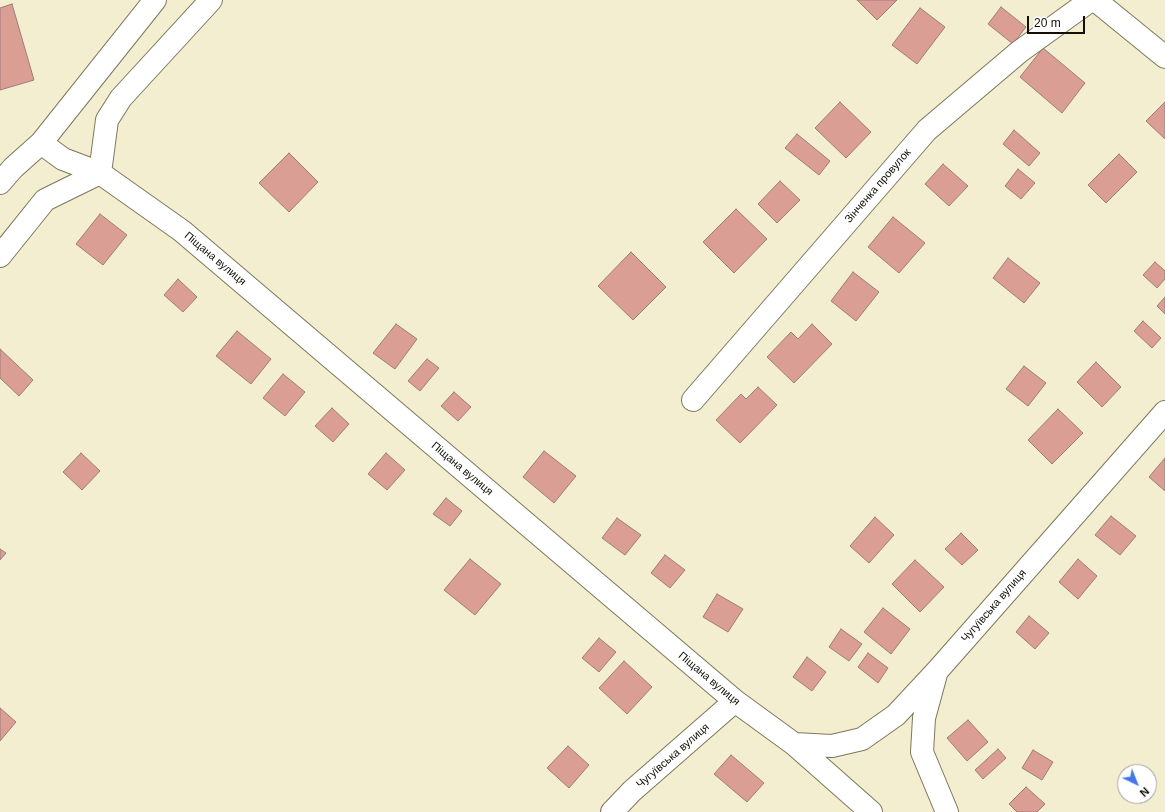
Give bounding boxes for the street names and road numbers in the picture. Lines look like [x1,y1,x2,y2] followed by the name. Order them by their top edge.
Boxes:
[842,146,914,226] street label: Зінченка провулок
[181,229,249,289] street label: Піщана вулиця
[428,439,496,499] street label: Піщана вулиця
[959,567,1029,645] street label: Чугуївська вулиця
[675,649,743,709] street label: Піщана вулиця
[634,721,712,791] street label: Чугуївська вулиця

